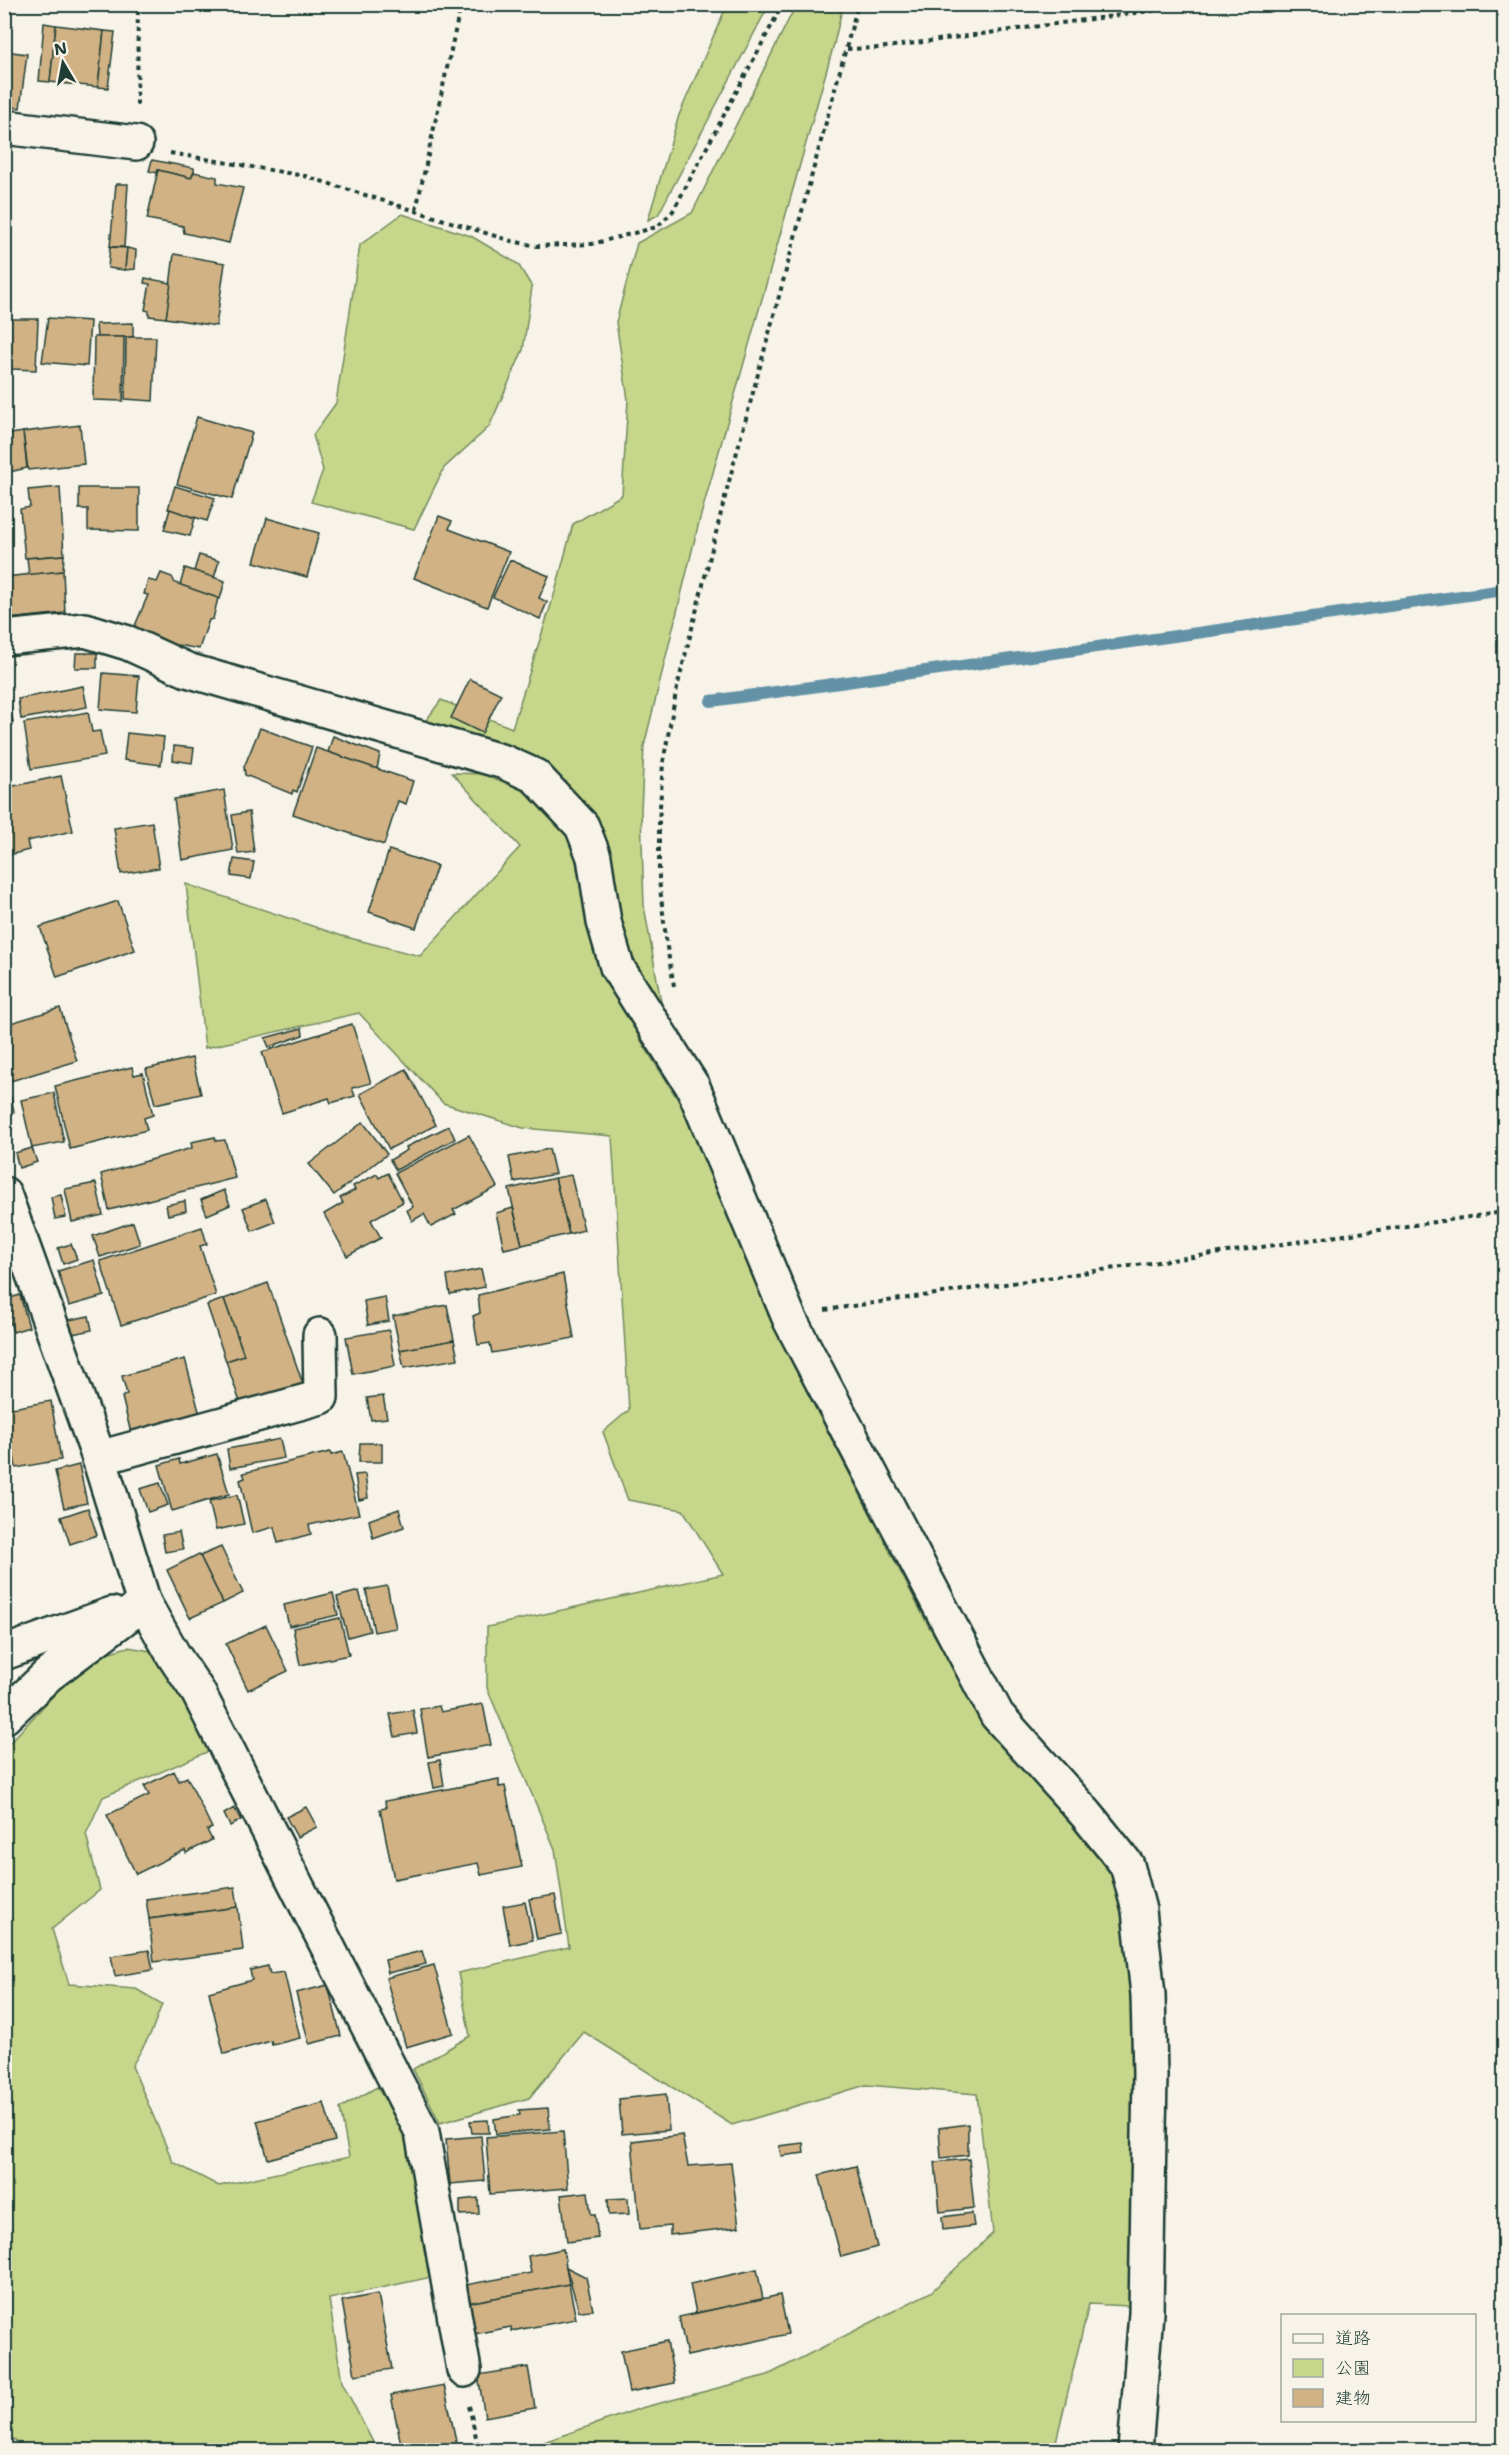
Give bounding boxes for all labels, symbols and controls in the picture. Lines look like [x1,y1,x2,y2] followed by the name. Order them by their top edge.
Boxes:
[33,33,93,93] north arrow
[52,37,69,60] text: N
[1281,2314,1476,2422] legend
[1335,2326,1371,2350] text: 道路
[1335,2356,1371,2380] text: 公園
[1335,2386,1371,2410] text: 建物

